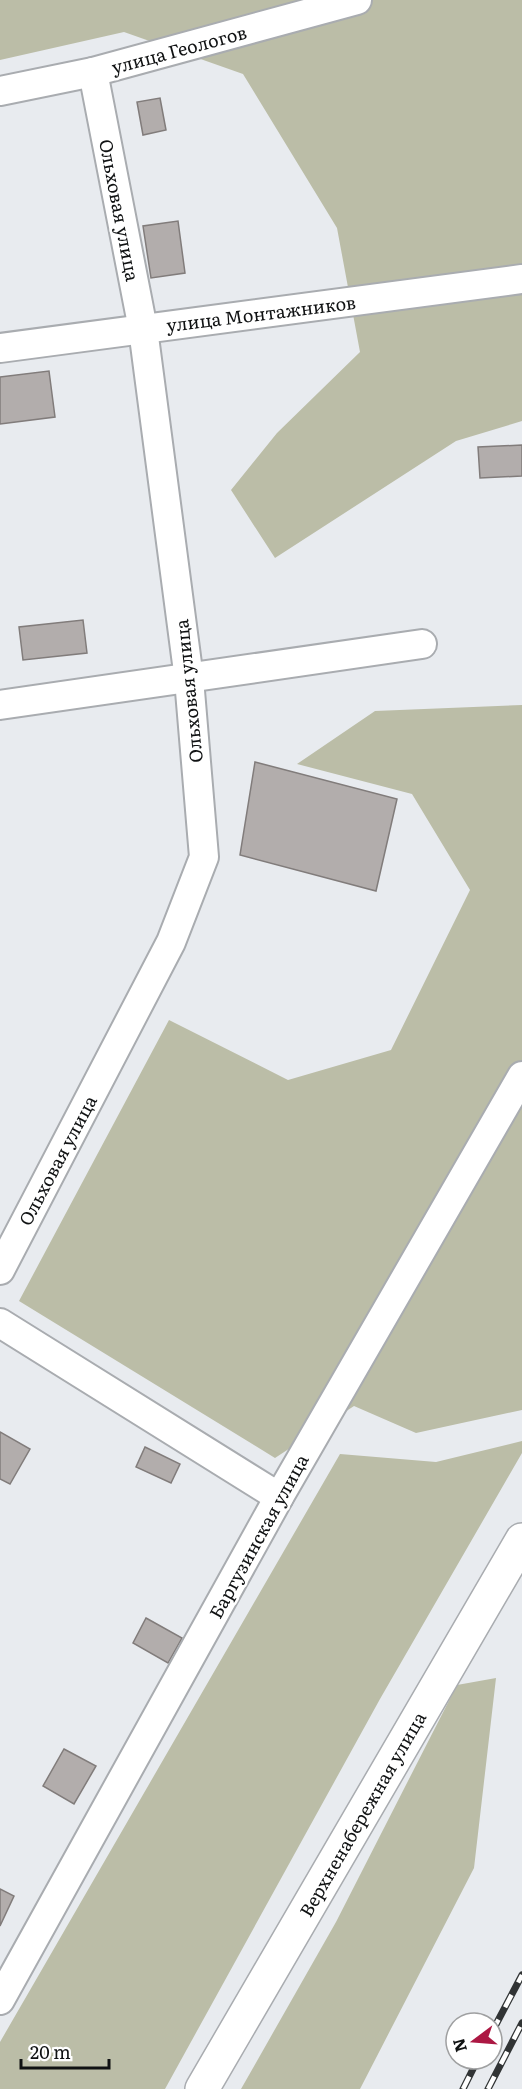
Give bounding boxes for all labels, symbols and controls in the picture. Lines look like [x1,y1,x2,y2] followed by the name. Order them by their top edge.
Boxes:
[108,18,250,80] street label: улица Геологов
[93,137,147,284] street label: Ольховая улица
[165,288,357,338] street label: улица Монтажников
[167,618,209,764] street label: Ольховая улица
[11,1090,103,1230] street label: Ольховая улица
[202,1449,315,1623] street label: Баргузинская улица
[292,1706,432,1922] street label: Верхненабережная улица
[444,2011,504,2071] north arrow
[21,2032,110,2070] scale bar
[445,2036,472,2055] text: N
[30,2038,71,2065] text: 20 m

